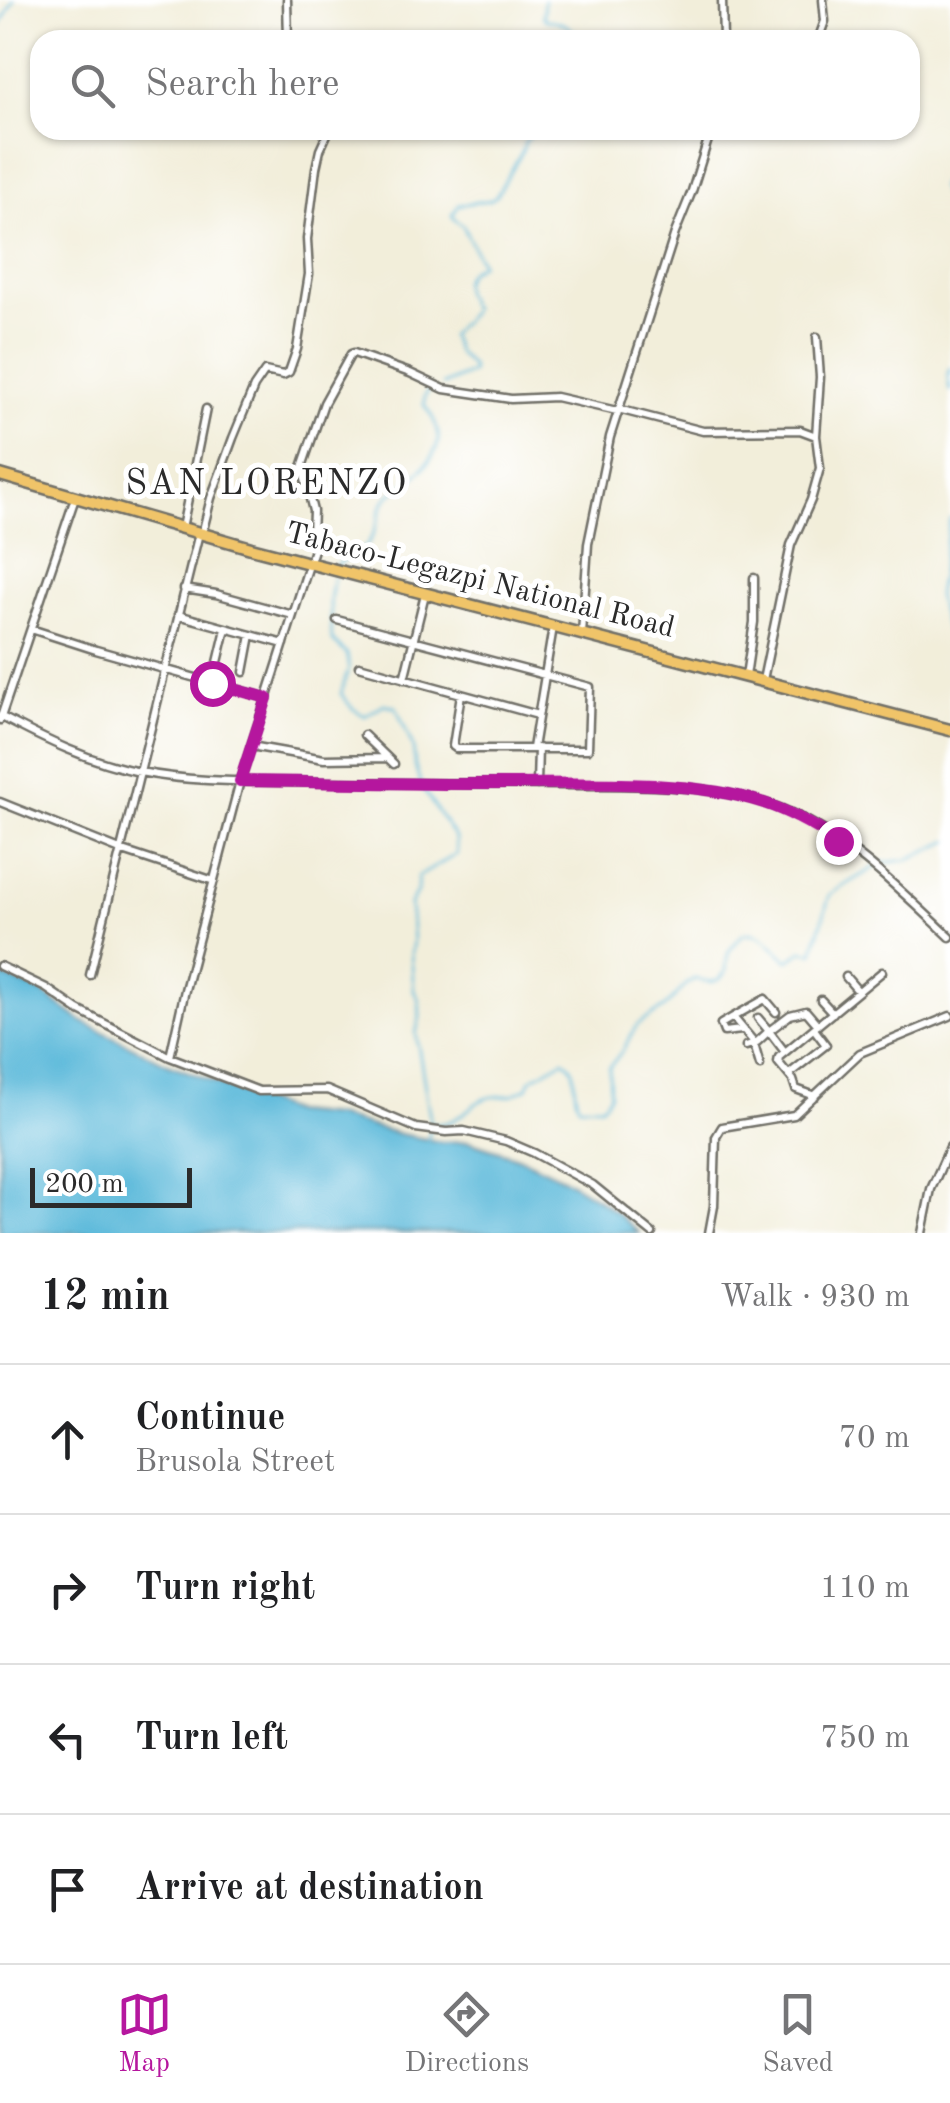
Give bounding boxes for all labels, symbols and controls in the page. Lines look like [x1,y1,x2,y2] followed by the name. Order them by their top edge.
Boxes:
[30,30,920,140] search box
[65,58,120,113] icon: search
[145,66,340,104] text: Search here
[125,467,409,502] district label: SAN LORENZO
[282,518,678,644] street label: Tabaco-Legazpi National Road
[190,661,236,707] route start
[816,819,862,865] route end
[30,1163,192,1208] scale bar
[45,1171,124,1199] text: 200 m
[40,1277,170,1319] text: 12 min
[720,1282,910,1314] text: Walk · 930 m
[135,1400,285,1438] text: Continue
[40,1412,95,1467] icon: ahead
[839,1423,910,1455] text: 70 m
[135,1447,335,1479] text: Brusola Street
[40,1562,95,1617] icon: right
[135,1570,315,1608] text: Turn right
[820,1573,910,1605] text: 110 m
[40,1712,95,1767] icon: left
[135,1720,288,1758] text: Turn left
[820,1723,910,1755] text: 750 m
[40,1862,95,1917] icon: arrive
[135,1870,484,1908] text: Arrive at destination
[117,1987,172,2082] tab: Map
[405,1987,529,2082] tab: Directions
[762,1987,833,2082] tab: Saved

